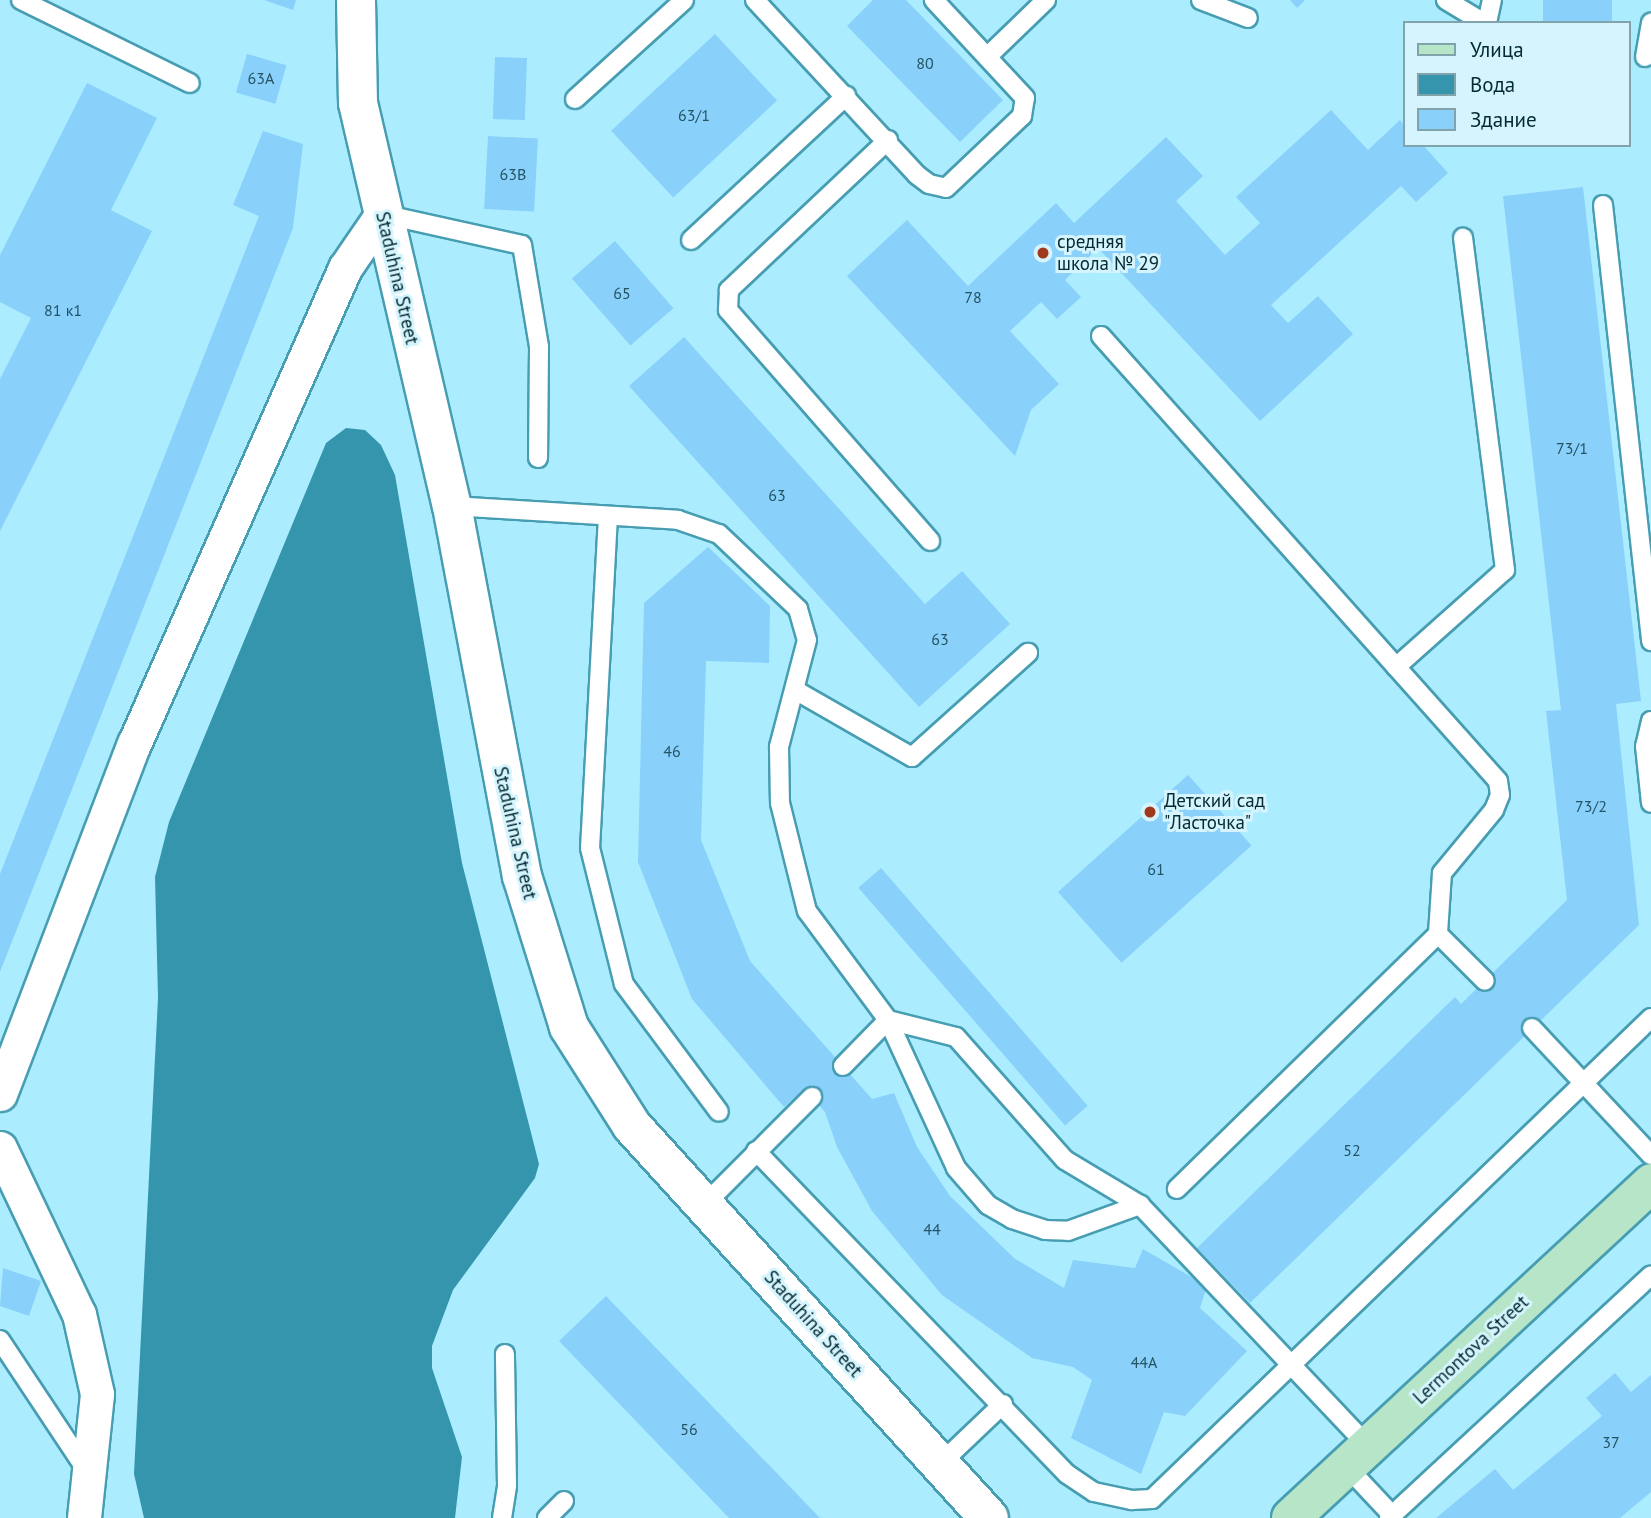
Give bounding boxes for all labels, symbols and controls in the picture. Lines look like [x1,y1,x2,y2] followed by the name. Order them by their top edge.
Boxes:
[1402,21,1630,147] legend
[1470,36,1524,63] text: Улица
[916,53,934,73] house number: 80
[248,68,274,88] house number: 63А
[1470,71,1515,98] text: Вода
[678,105,710,125] house number: 63/1
[1470,106,1537,133] text: Здание
[500,164,526,184] house number: 63В
[371,210,423,346] street label: Staduhina Street
[1057,231,1159,275] place label: средняя школа № 29
[1035,245,1051,261] marker: средняя школа № 29
[613,283,631,303] house number: 65
[964,287,982,307] house number: 78
[44,300,82,320] house number: 81 к1
[1556,438,1588,458] house number: 73/1
[768,485,786,505] house number: 63
[931,629,949,649] house number: 63
[663,741,681,761] house number: 46
[489,765,541,901] street label: Staduhina Street
[1164,790,1265,834] place label: Детский сад "Ласточка"
[1575,796,1607,816] house number: 73/2
[1142,804,1158,820] marker: Детский сад "Ласточка"
[1147,859,1165,879] house number: 61
[1343,1140,1361,1160] house number: 52
[923,1219,941,1239] house number: 44
[759,1266,867,1382] street label: Staduhina Street
[1409,1291,1533,1409] street label: Lermontova Street
[1131,1352,1157,1372] house number: 44А
[680,1419,698,1439] house number: 56
[1602,1432,1620,1452] house number: 37

